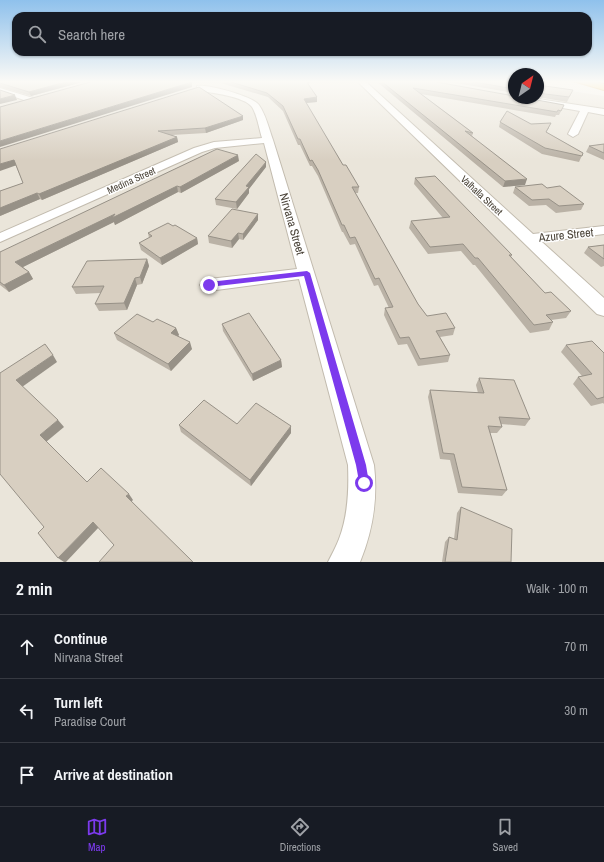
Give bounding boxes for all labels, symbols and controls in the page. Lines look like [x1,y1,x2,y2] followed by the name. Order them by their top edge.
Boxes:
[12,12,592,56] search box
[26,23,48,45] icon: search
[58,24,125,45] text: Search here
[508,68,544,104] north arrow
[105,164,158,197] street label: Medina Street
[458,173,506,219] street label: Valhalla Street
[276,191,309,257] street label: Nirvana Street
[537,224,594,246] street label: Azure Street
[200,276,218,294] route end
[355,474,373,492] route start
[16,577,52,600] text: 2 min
[526,580,588,597] text: Walk · 100 m
[54,628,107,649] text: Continue
[16,636,38,658] icon: ahead
[564,638,588,655] text: 70 m
[54,649,123,666] text: Nirvana Street
[54,692,102,713] text: Turn left
[16,700,38,722] icon: left
[564,702,588,719] text: 30 m
[54,713,126,730] text: Paradise Court
[16,764,38,786] icon: arrive
[54,764,173,785] text: Arrive at destination
[86,816,108,854] tab: Map
[280,816,321,854] tab: Directions
[493,816,518,854] tab: Saved

